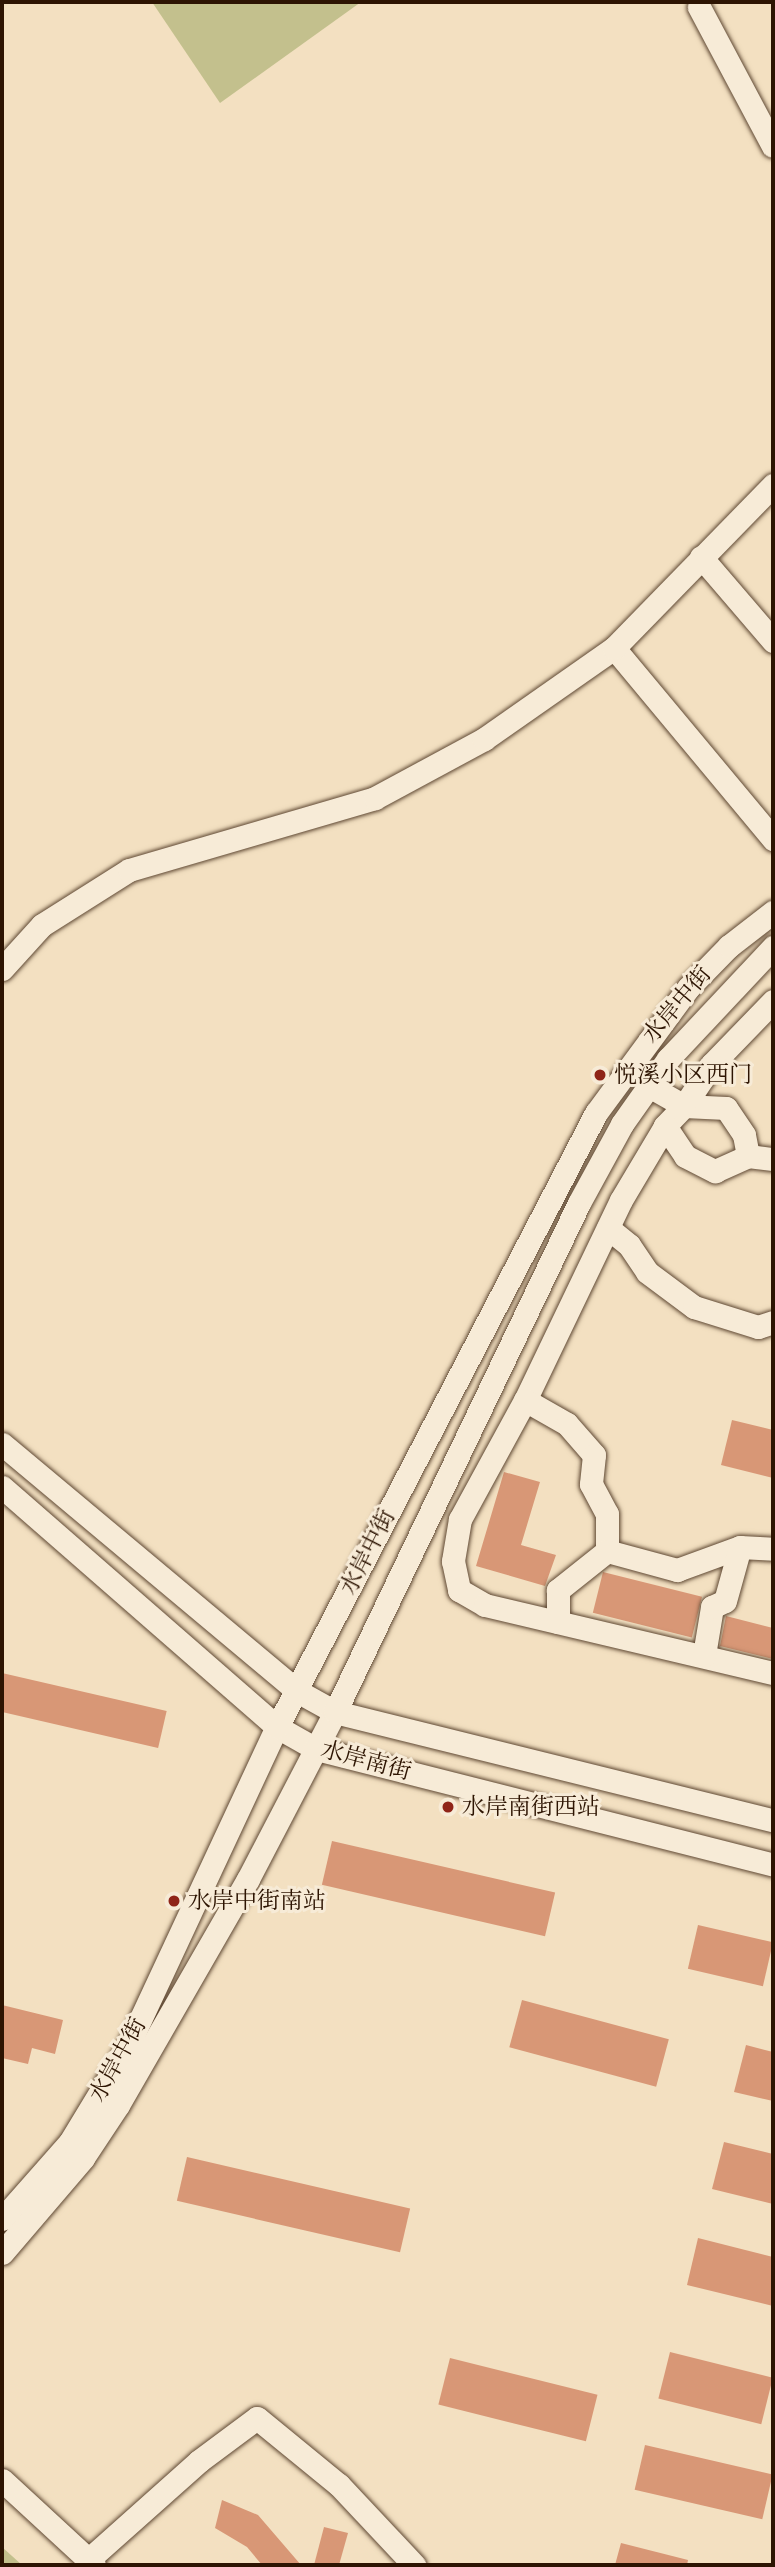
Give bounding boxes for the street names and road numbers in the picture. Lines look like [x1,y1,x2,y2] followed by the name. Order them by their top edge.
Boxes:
[637,961,717,1049] street label: 水岸中街
[335,1505,401,1599] street label: 水岸中街
[318,1736,414,1786] street label: 水岸南街
[84,2013,152,2107] street label: 水岸中街

